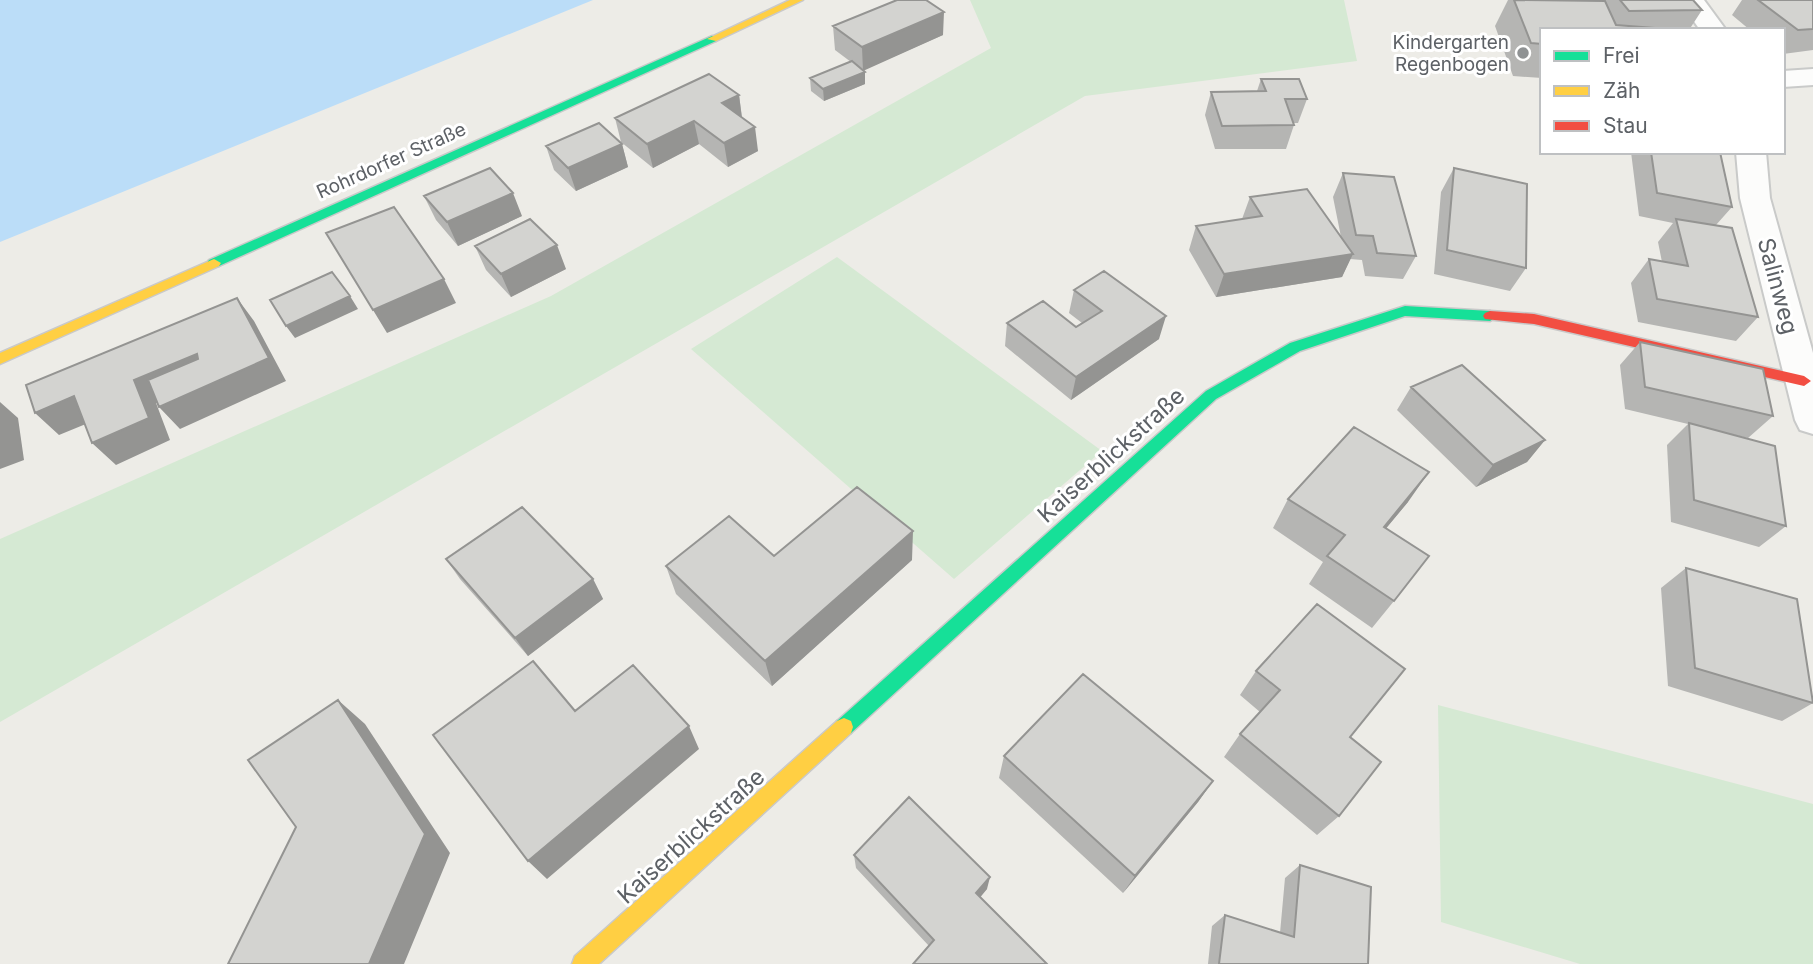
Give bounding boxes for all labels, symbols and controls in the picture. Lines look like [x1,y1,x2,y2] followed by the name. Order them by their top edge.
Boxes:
[1540,28,1785,154] legend
[1392,31,1509,76] place label: Kindergarten Regenbogen
[1603,43,1640,68] text: Frei
[1515,45,1531,61] marker: Kindergarten Regenbogen
[1603,78,1640,103] text: Zäh
[1603,113,1648,138] text: Stau
[313,117,469,204] street label: Rohrdorfer Straße
[1752,235,1804,337] street label: Salinweg
[1032,382,1190,528] street label: Kaiserblickstraße
[612,763,770,909] street label: Kaiserblickstraße

